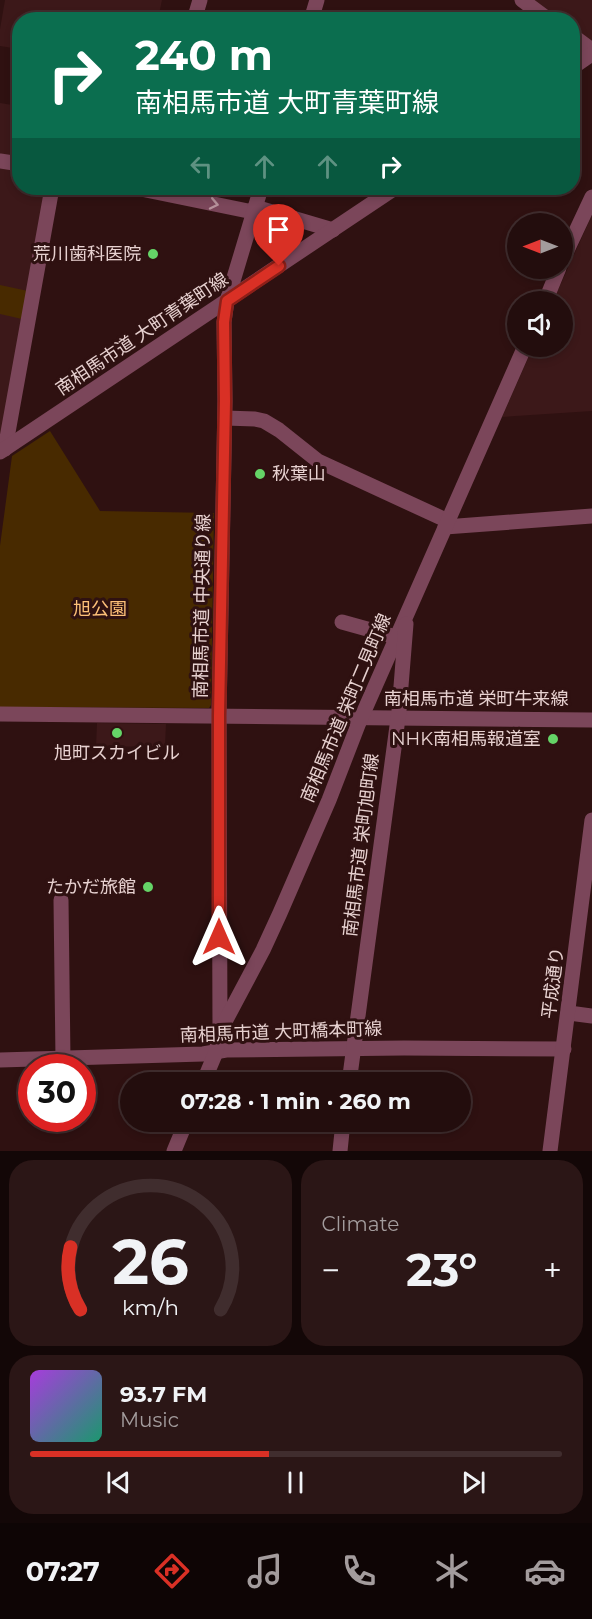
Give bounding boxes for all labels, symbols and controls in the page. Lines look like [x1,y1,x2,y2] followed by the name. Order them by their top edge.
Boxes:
[135,29,273,81] text: 240 m
[36,36,114,114] icon: right
[135,86,439,119] text: 南相馬市道 大町青葉町線
[185,150,218,183] icon: left
[248,150,281,183] icon: ahead
[311,150,344,183] icon: ahead
[374,150,407,183] icon: right
[209,197,219,210] one-way arrow
[253,204,304,266] pin
[262,213,295,246] icon: arrive
[507,213,573,279] north arrow
[507,213,573,357] map controls
[33,243,141,265] place label: 荒川歯科医院
[146,247,160,261] marker: 荒川歯科医院
[52,268,232,400] street label: 南相馬市道 大町青葉町線
[507,291,573,357] button: sound
[272,463,326,485] place label: 秋葉山
[253,467,267,481] marker: 秋葉山
[189,513,215,699] street label: 南相馬市道 中央通り線
[73,598,127,620] park label: 旭公園
[296,610,396,806] street label: 南相馬市道 栄町二見町線
[384,688,568,710] street label: 南相馬市道 栄町牛来線
[110,726,124,740] marker: 旭町スカイビル
[391,728,541,750] place label: NHK南相馬報道室
[546,732,560,746] marker: NHK南相馬報道室
[54,742,180,764] place label: 旭町スカイビル
[339,752,383,938] street label: 南相馬市道 栄町旭町線
[46,876,136,898] place label: たかだ旅館
[141,880,155,894] marker: たかだ旅館
[187,905,251,969] position arrow
[538,946,568,1020] street label: 平成通り
[179,1017,383,1047] street label: 南相馬市道 大町橋本町線
[18,1054,96,1132] speed limit sign: 30
[180,1088,411,1115] text: 07:28 · 1 min · 260 m
[322,1212,399,1236] text: Climate
[112,1224,189,1300] text: 26
[406,1242,477,1297] text: 23°
[322,1250,340,1290] text: −
[543,1250,562,1290] text: +
[122,1294,179,1320] text: km/h
[120,1381,207,1408] text: 93.7 FM
[120,1408,179,1432] text: Music
[102,1466,135,1499] icon: previous
[279,1466,312,1499] icon: pause
[457,1466,490,1499] icon: next
[151,1550,193,1592] icon: directions
[244,1550,286,1592] icon: music
[338,1550,380,1592] icon: phone
[431,1550,473,1592] icon: climate
[524,1550,566,1592] icon: car
[26,1555,100,1588] text: 07:27

